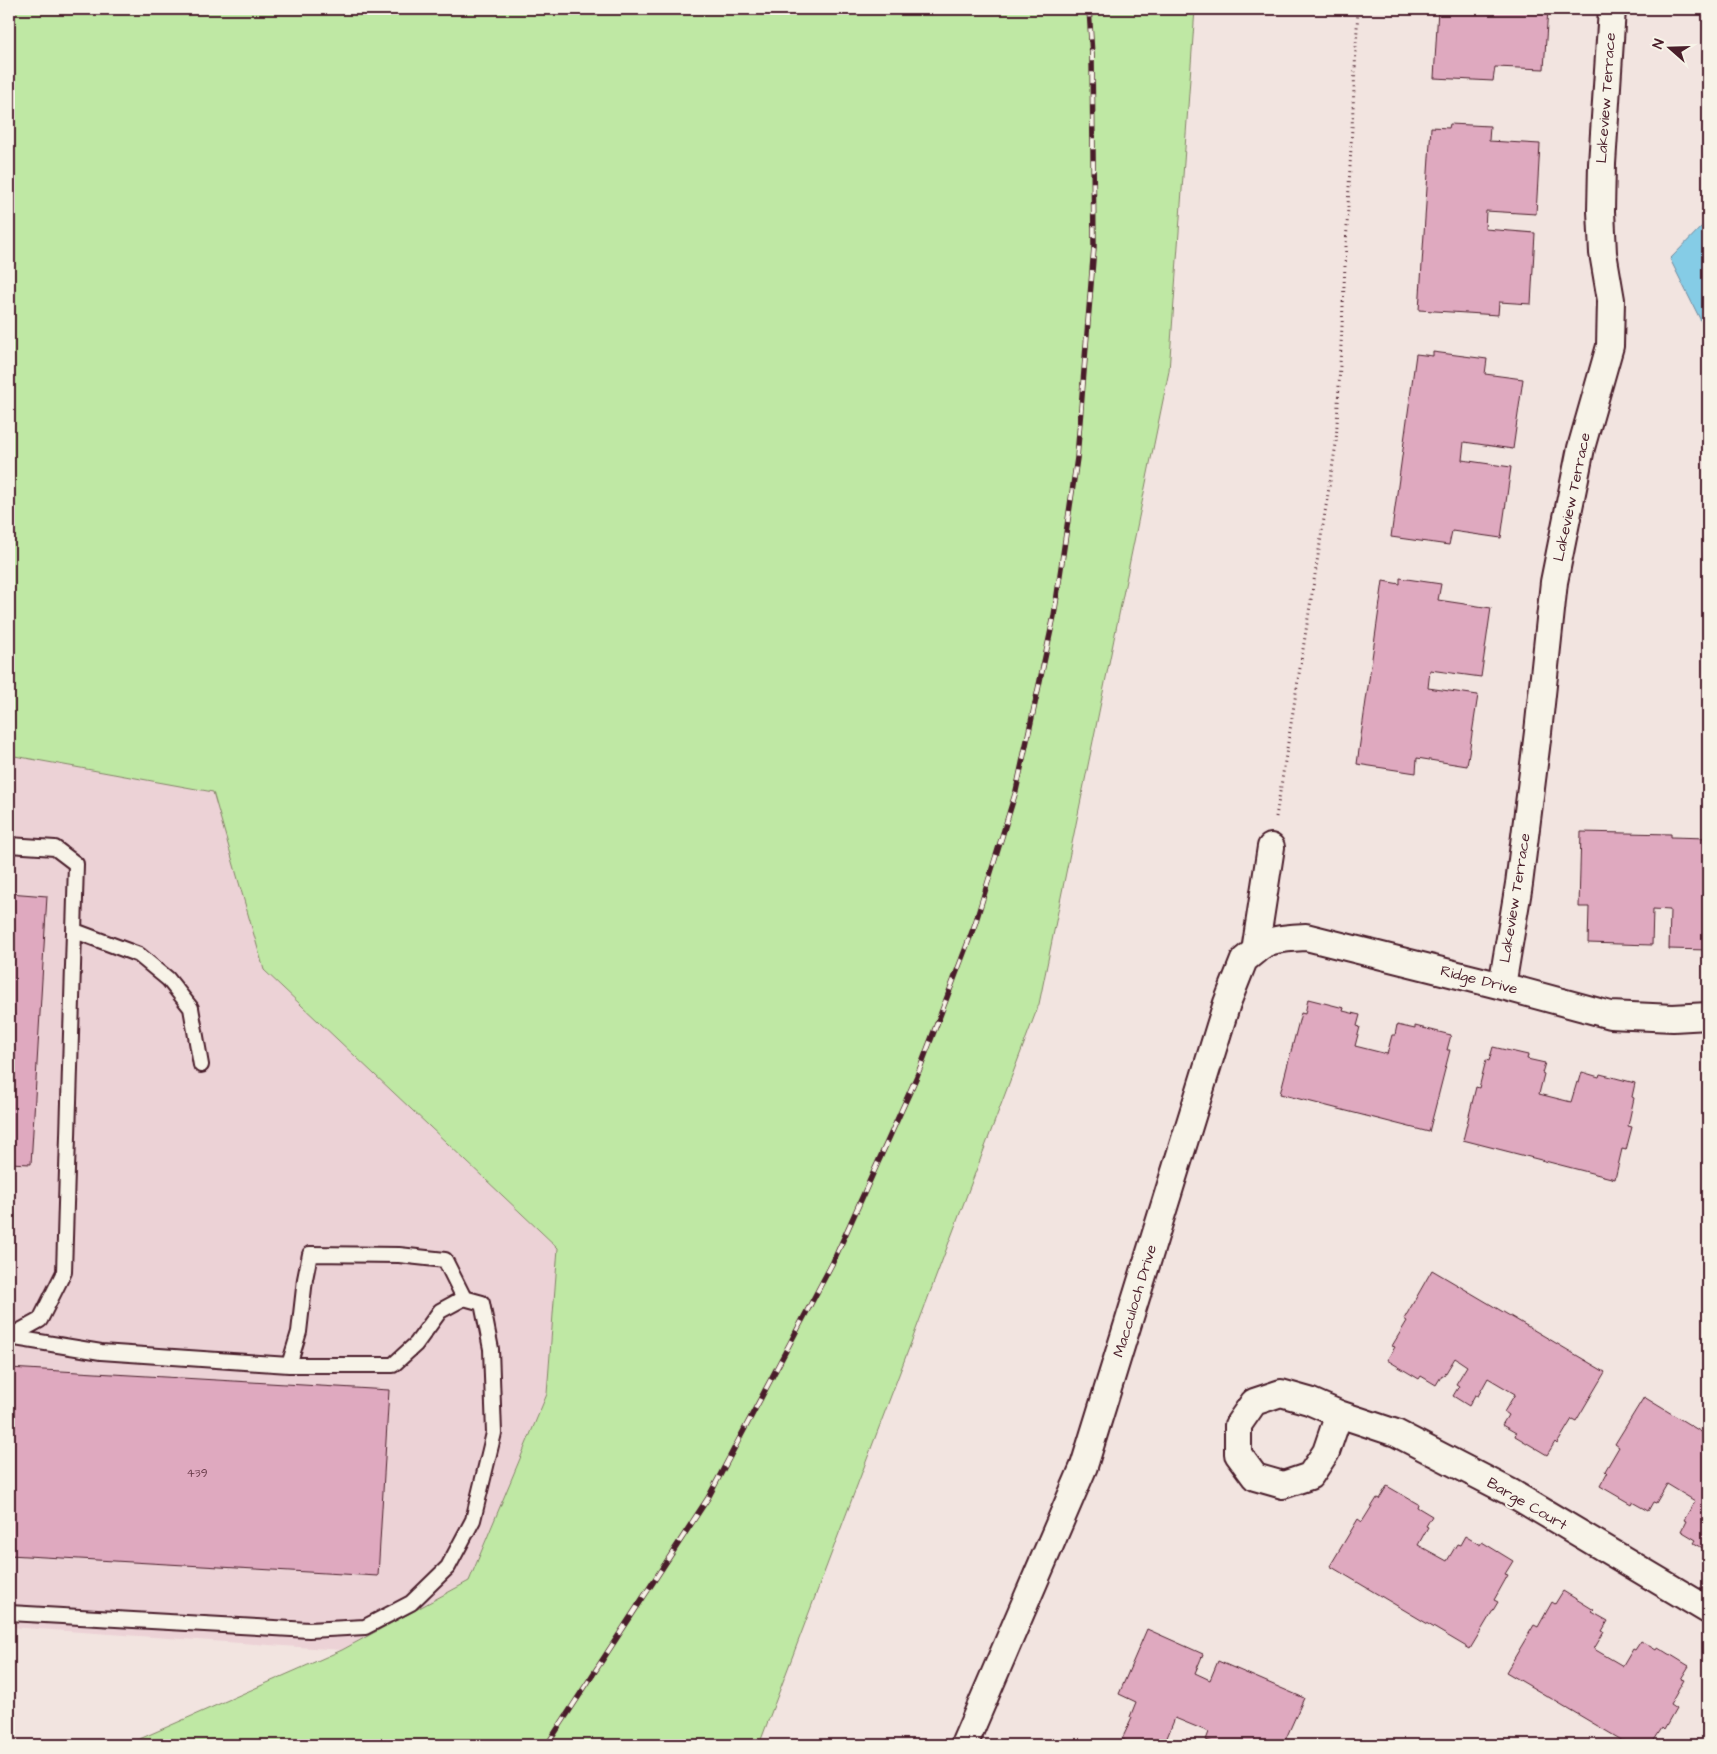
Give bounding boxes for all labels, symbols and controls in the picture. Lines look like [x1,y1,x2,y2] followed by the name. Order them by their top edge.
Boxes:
[1644,22,1694,72] north arrow
[1591,32,1621,164] street label: Lakeview Terrace
[1648,36,1670,51] text: N
[1548,431,1596,563] street label: Lakeview Terrace
[1494,832,1536,964] street label: Lakeview Terrace
[1438,960,1520,1001] street label: Ridge Drive
[1108,1242,1162,1360] street label: Macculoch Drive
[186,1465,208,1482] house number: 439
[1483,1473,1571,1536] street label: Barge Court

